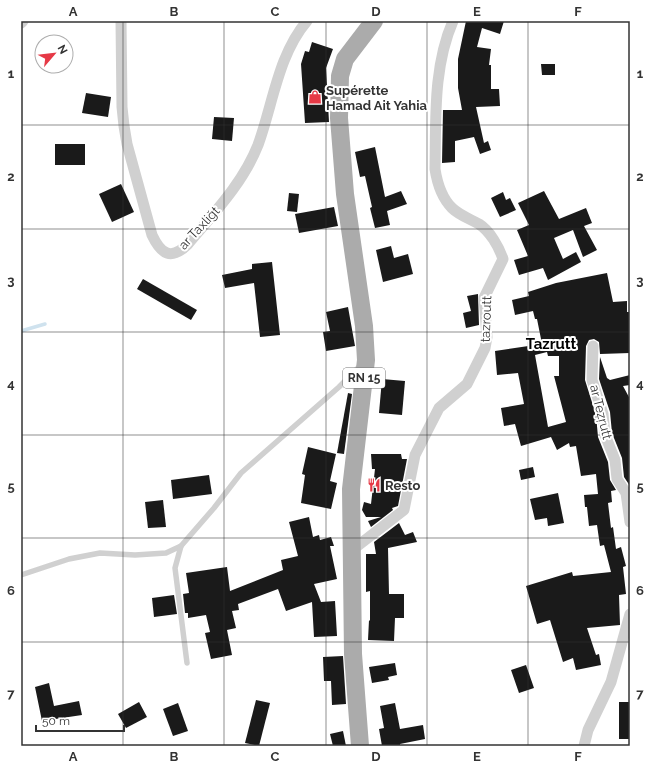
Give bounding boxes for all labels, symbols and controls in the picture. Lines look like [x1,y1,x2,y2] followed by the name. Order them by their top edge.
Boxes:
[69,4,78,19] text: A
[170,4,179,19] text: B
[271,4,280,19] text: C
[371,4,381,19] text: D
[473,4,481,19] text: E
[574,4,582,19] text: F
[34,34,74,74] north arrow
[55,43,70,56] text: N
[8,66,15,81] text: 1
[637,66,644,81] text: 1
[326,83,427,113] place label: Supérette Hamad Ait Yahia
[307,89,323,105] shop icon: Supérette Hamad Ait Yahia
[7,169,15,184] text: 2
[636,169,644,184] text: 2
[175,203,223,253] street label: ar Taxliǧt
[7,273,15,288] text: 3
[636,273,644,288] text: 3
[478,295,494,342] street label: tazroutt
[526,335,577,353] district label: Tazrutt
[343,368,385,388] road number: RN 15
[7,376,15,391] text: 4
[636,376,644,391] text: 4
[587,383,615,441] street label: ar Teẓṛutt
[366,477,382,493] restaurant icon: Resto
[385,478,420,493] place label: Resto
[7,479,15,494] text: 5
[636,479,644,494] text: 5
[7,583,15,598] text: 6
[636,583,644,598] text: 6
[7,686,15,701] text: 7
[636,686,644,701] text: 7
[36,707,124,733] scale bar
[42,714,70,728] text: 50 m
[69,749,78,764] text: A
[170,749,179,764] text: B
[271,749,280,764] text: C
[371,749,381,764] text: D
[473,749,481,764] text: E
[574,749,582,764] text: F

